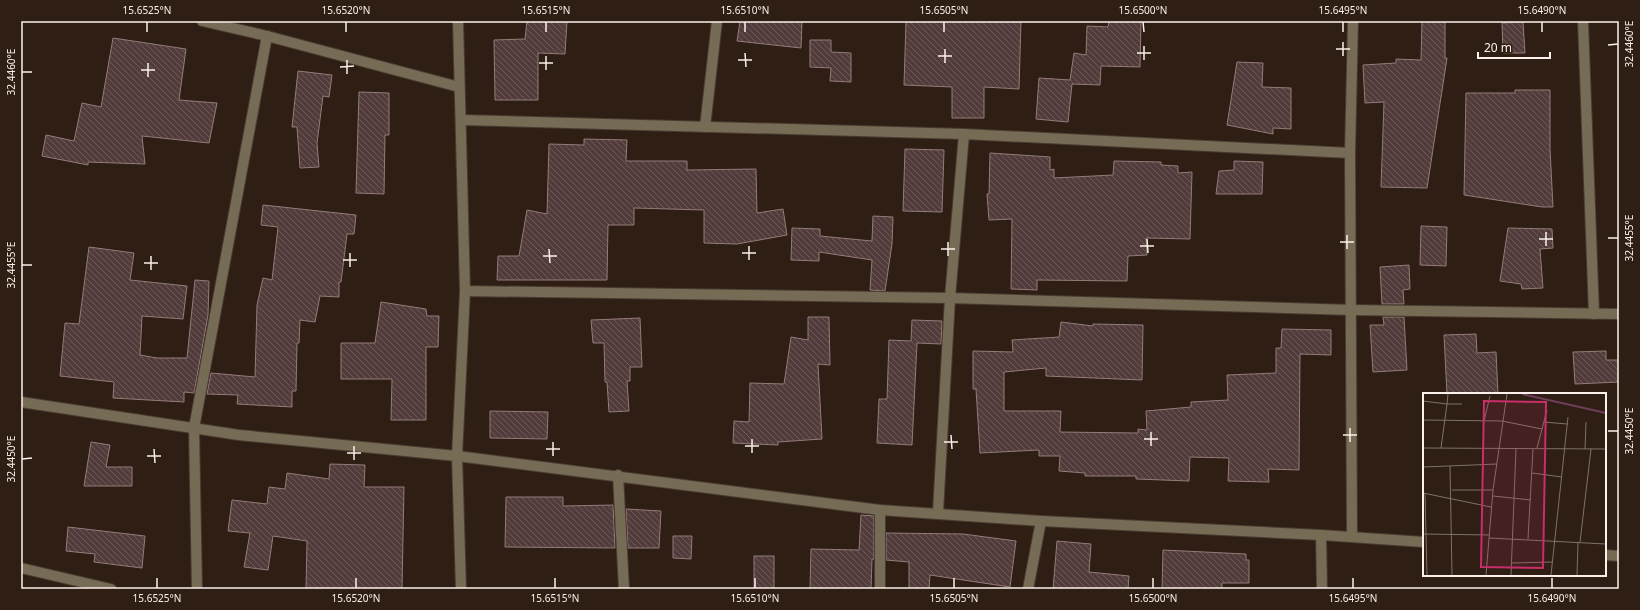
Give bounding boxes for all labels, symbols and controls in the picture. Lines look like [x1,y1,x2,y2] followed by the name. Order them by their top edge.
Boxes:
[123,3,171,17] text: 15.6525°N
[322,3,370,17] text: 15.6520°N
[522,3,570,17] text: 15.6515°N
[721,3,769,17] text: 15.6510°N
[920,3,968,17] text: 15.6505°N
[1119,3,1167,17] text: 15.6500°N
[1319,3,1367,17] text: 15.6495°N
[1518,3,1566,17] text: 15.6490°N
[1622,21,1636,67] text: 32.4460°E
[1478,34,1550,60] scale bar
[1484,39,1512,56] text: 20 m
[4,49,18,95] text: 32.4460°E
[1622,215,1636,261] text: 32.4455°E
[4,242,18,288] text: 32.4455°E
[1423,393,1606,576] inset map
[1622,408,1636,454] text: 32.4450°E
[4,436,18,482] text: 32.4450°E
[133,591,181,605] text: 15.6525°N
[332,591,380,605] text: 15.6520°N
[531,591,579,605] text: 15.6515°N
[731,591,779,605] text: 15.6510°N
[930,591,978,605] text: 15.6505°N
[1129,591,1177,605] text: 15.6500°N
[1329,591,1377,605] text: 15.6495°N
[1528,591,1576,605] text: 15.6490°N

